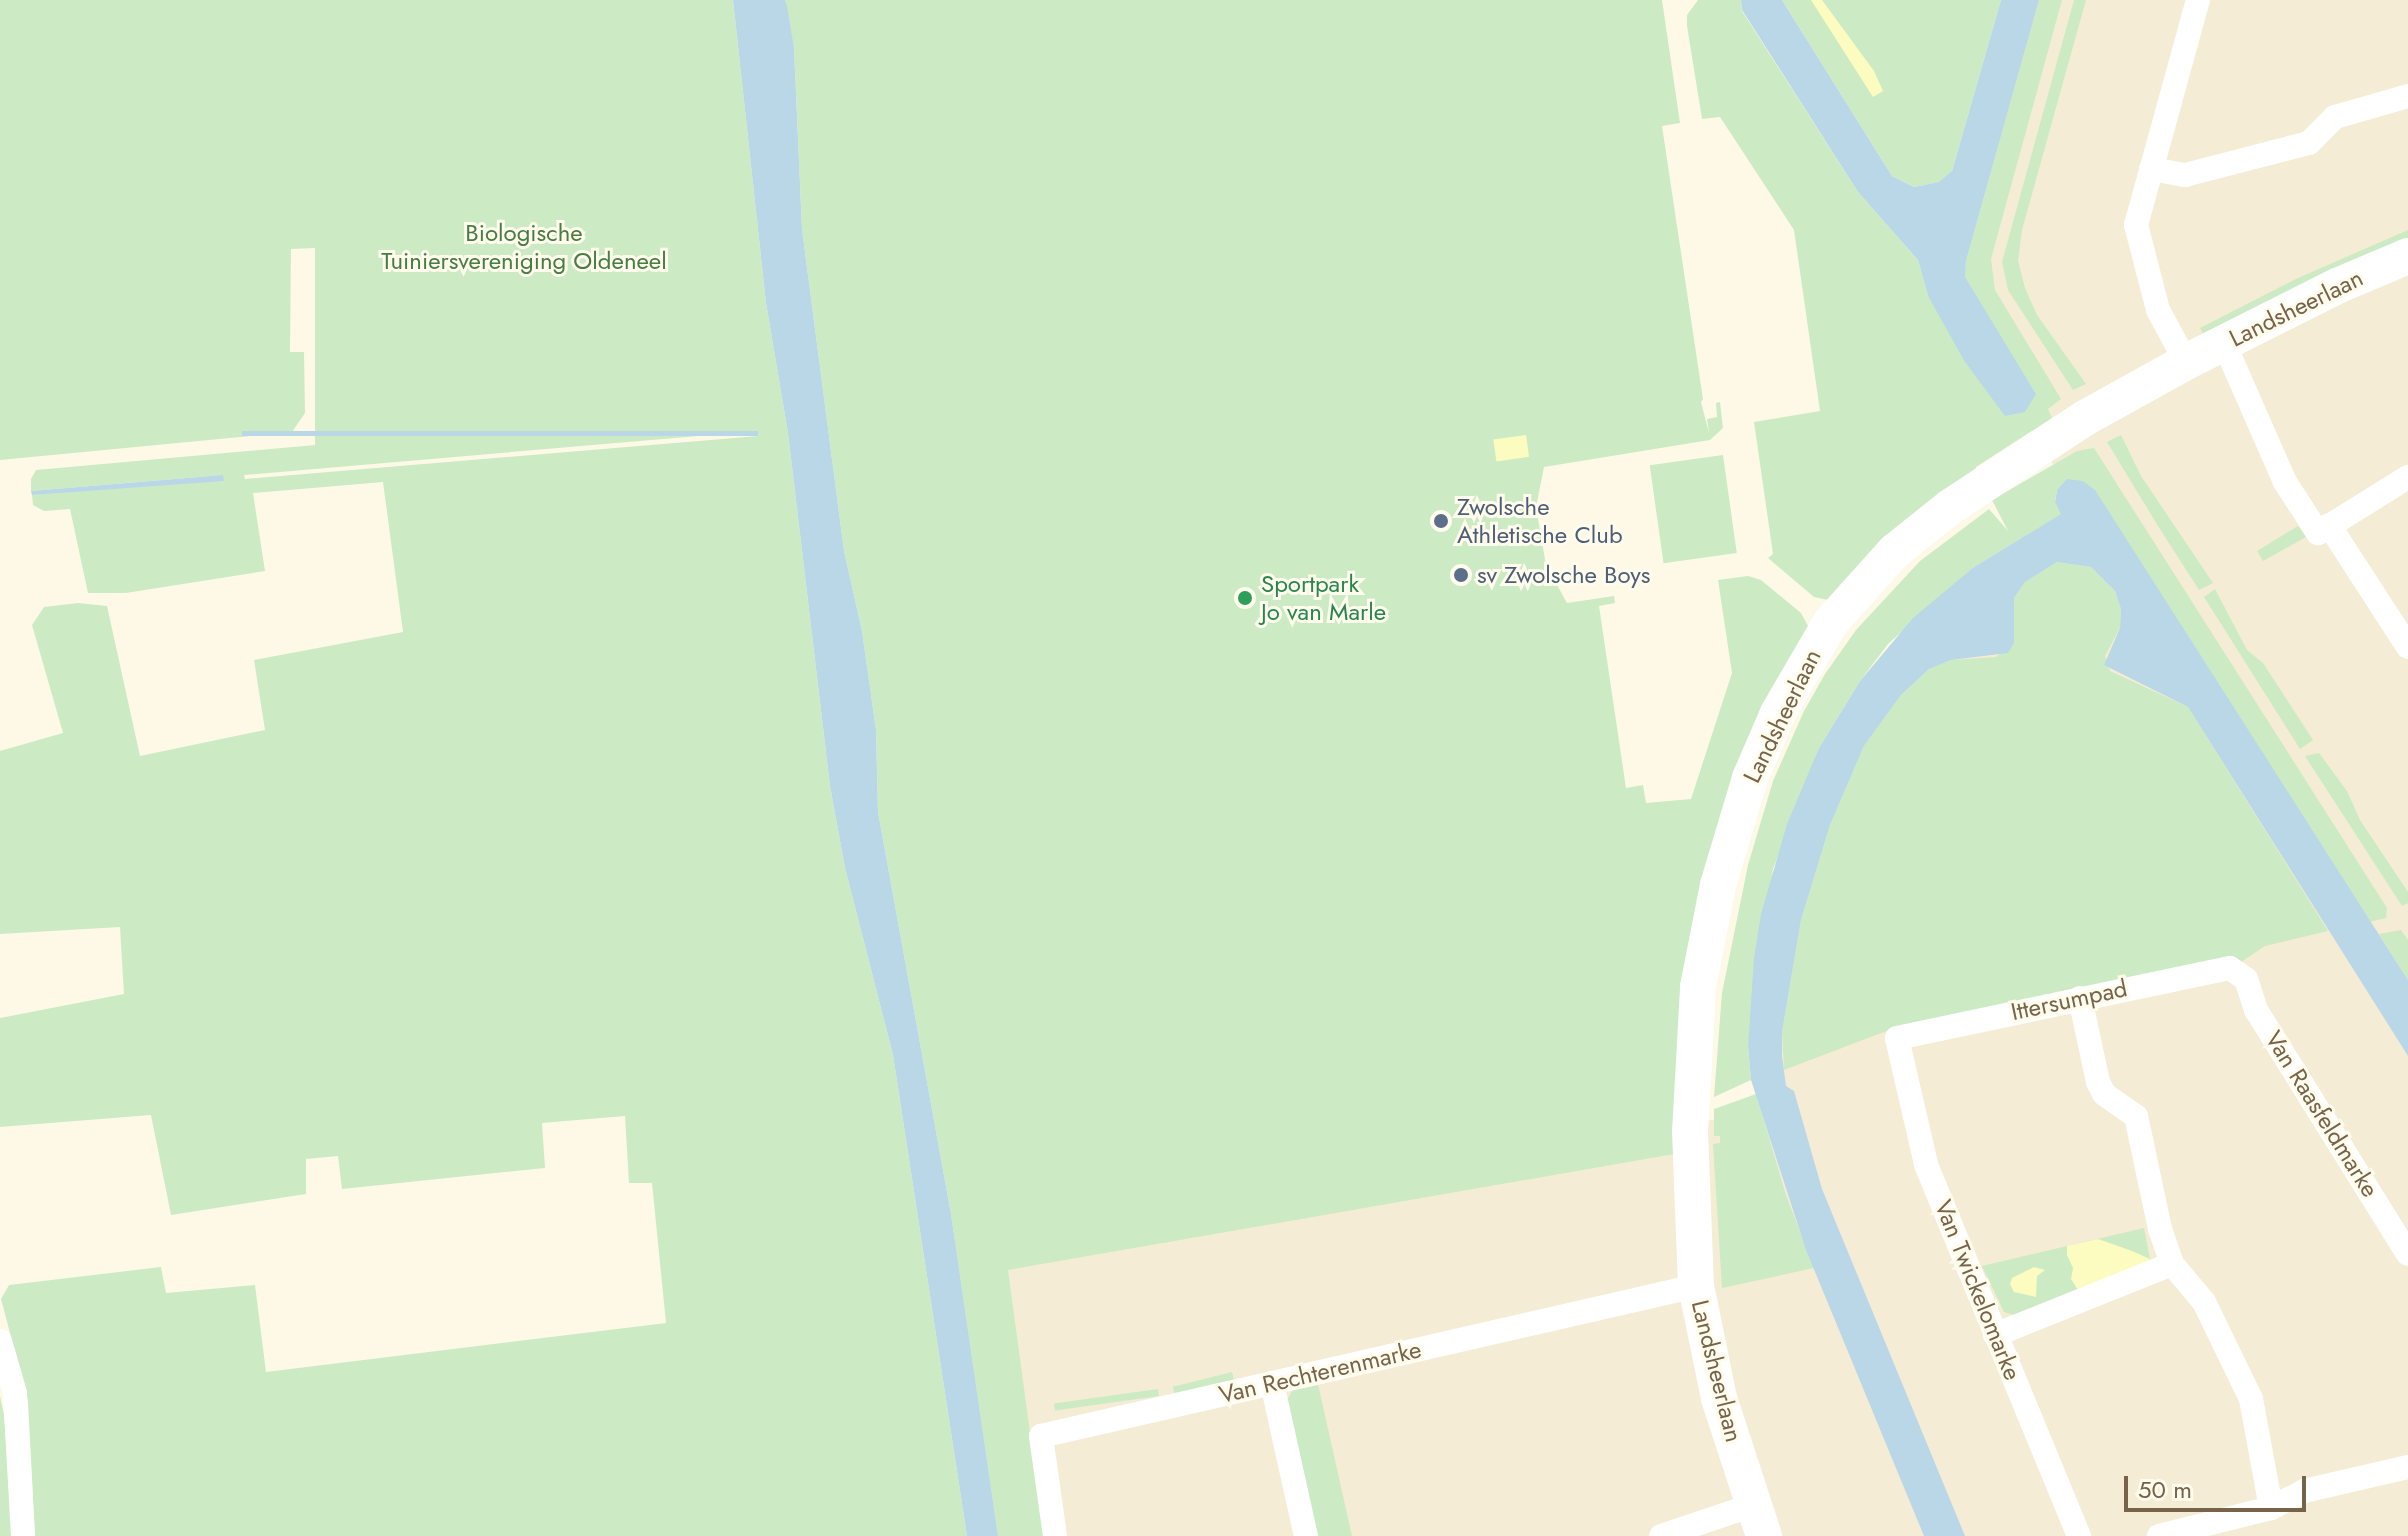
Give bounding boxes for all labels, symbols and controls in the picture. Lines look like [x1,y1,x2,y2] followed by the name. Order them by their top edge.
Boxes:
[381,219,667,275] park label: Biologische Tuiniersvereniging Oldeneel
[2224,263,2368,353] street label: Landsheerlaan
[1457,493,1623,549] place label: Zwolsche Athletische Club
[1432,512,1450,530] marker: Zwolsche Athletische Club
[1477,561,1650,589] place label: sv Zwolsche Boys
[1452,566,1470,584] marker: sv Zwolsche Boys
[1261,570,1386,626] place label: Sportpark Jo van Marle
[1236,589,1254,607] marker: Sportpark Jo van Marle
[1737,644,1827,788] street label: Landsheerlaan
[2008,974,2130,1026] street label: Ittersumpad
[2259,1026,2385,1202] street label: Van Raasfeldmarke
[1929,1196,2027,1384] street label: Van Twickelomarke
[1685,1297,1749,1445] street label: Landsheerlaan
[1216,1335,1424,1409] street label: Van Rechterenmarke
[2128,1460,2310,1510] scale bar
[2138,1472,2192,1507] text: 50 m

